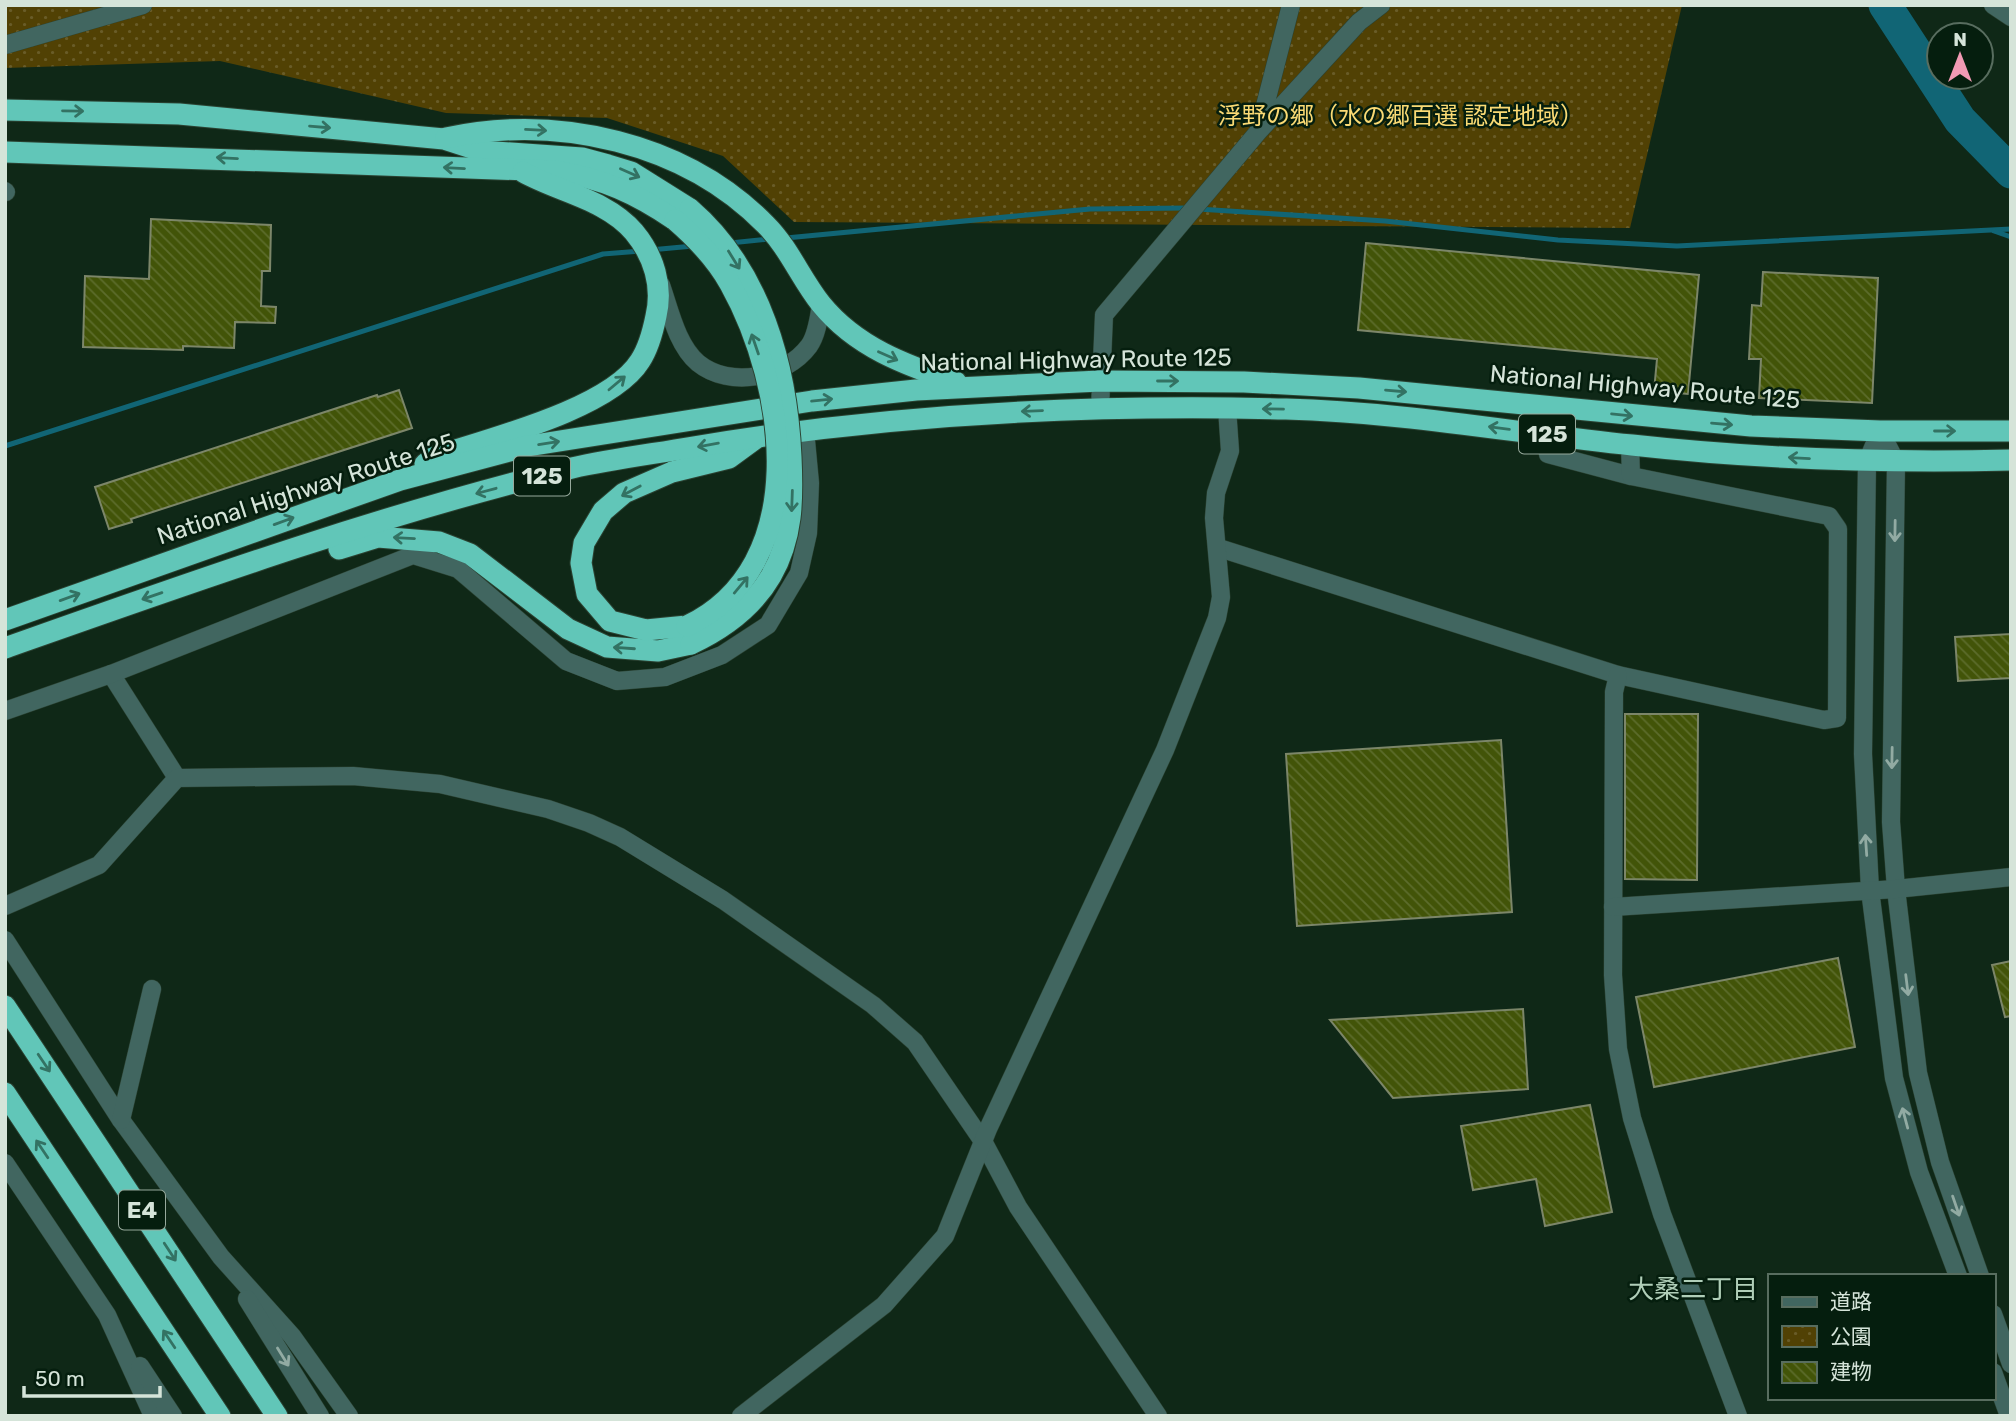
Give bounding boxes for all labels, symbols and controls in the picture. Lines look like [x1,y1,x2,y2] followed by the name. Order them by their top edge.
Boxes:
[1925,21,1995,91] north arrow
[1953,28,1967,51] text: N
[1218,102,1584,130] park label: 浮野の郷（水の郷百選 認定地域）
[62,105,85,118] one-way arrow
[309,121,331,134] one-way arrow
[524,124,547,137] one-way arrow
[216,151,239,164] one-way arrow
[443,162,466,175] one-way arrow
[619,168,640,181] one-way arrow
[727,250,742,269] one-way arrow
[748,333,760,355] one-way arrow
[920,343,1232,377] street label: National Highway Route 125
[877,350,898,363] one-way arrow
[1489,359,1801,415] street label: National Highway Route 125
[1157,374,1180,388] one-way arrow
[608,375,626,391] one-way arrow
[1384,385,1406,398] one-way arrow
[810,393,833,406] one-way arrow
[1262,402,1285,416] one-way arrow
[1020,404,1043,418] one-way arrow
[1610,408,1633,421] one-way arrow
[1519,414,1575,454] road number: 125
[1710,418,1732,431] one-way arrow
[1489,421,1511,434] one-way arrow
[1934,424,1957,438] one-way arrow
[154,428,458,550] street label: National Highway Route 125
[537,436,560,449] one-way arrow
[697,439,720,452] one-way arrow
[1788,451,1810,464] one-way arrow
[514,456,570,496] road number: 125
[621,484,641,498] one-way arrow
[475,485,497,498] one-way arrow
[785,489,799,512] one-way arrow
[273,514,295,527] one-way arrow
[1889,519,1902,542] one-way arrow
[393,531,416,544] one-way arrow
[732,576,748,594] one-way arrow
[58,590,80,602] one-way arrow
[141,591,163,603] one-way arrow
[613,641,636,654] one-way arrow
[1886,746,1899,769] one-way arrow
[1860,834,1873,857] one-way arrow
[1901,973,1914,996] one-way arrow
[37,1052,51,1072] one-way arrow
[1898,1107,1911,1130] one-way arrow
[35,1140,49,1160] one-way arrow
[119,1190,165,1230] road number: E4
[1950,1195,1963,1217] one-way arrow
[163,1242,177,1261] one-way arrow
[1628,1274,1758,1305] district label: 大桑二丁目
[1768,1274,1995,1400] legend
[1830,1289,1872,1314] text: 道路
[1830,1324,1872,1349] text: 公園
[162,1329,176,1349] one-way arrow
[276,1346,290,1366] one-way arrow
[24,1354,161,1398] scale bar
[1830,1359,1872,1384] text: 建物
[35,1366,85,1391] text: 50 m

